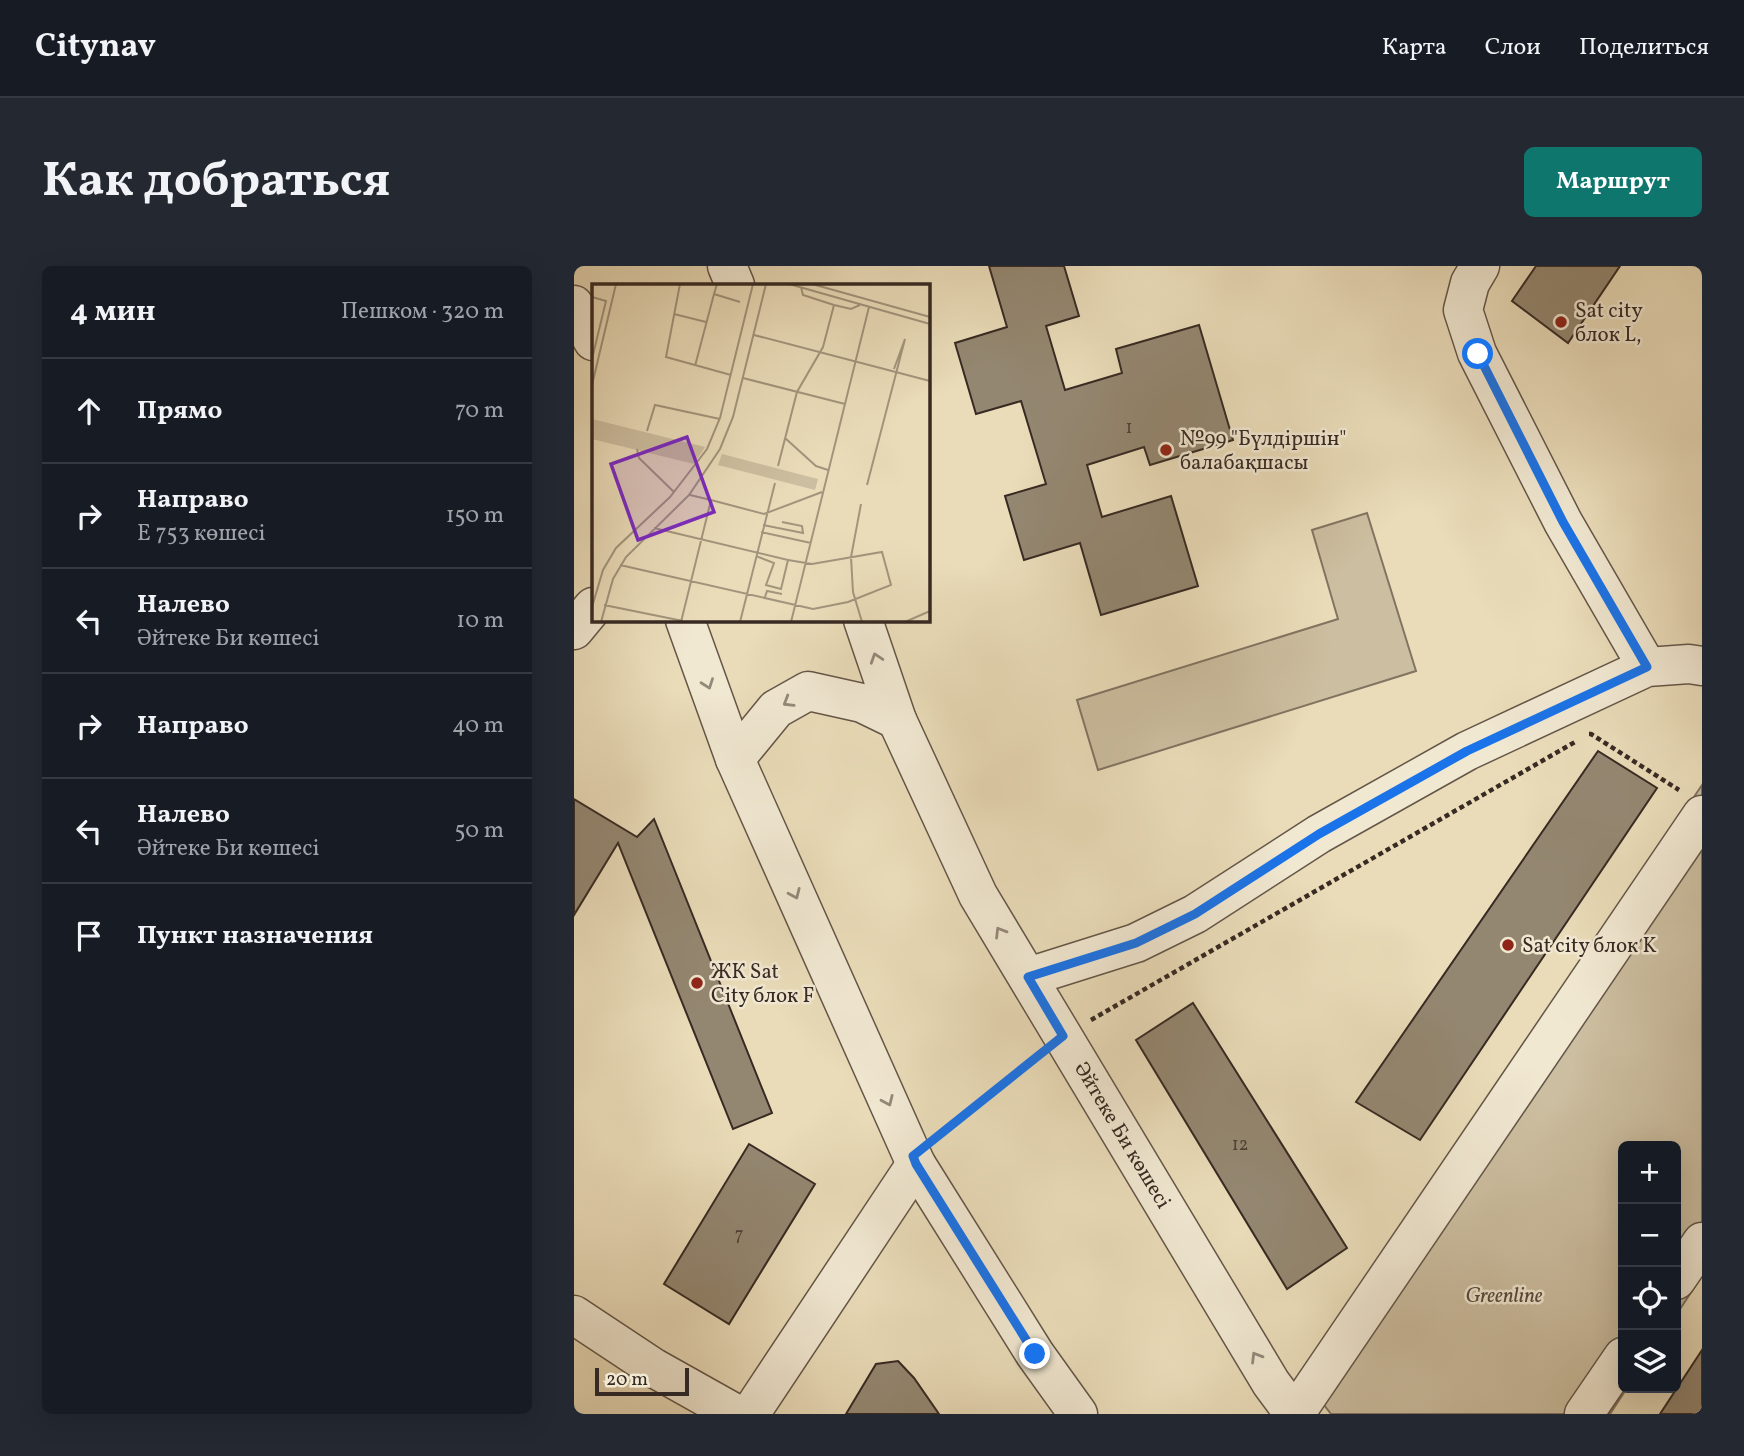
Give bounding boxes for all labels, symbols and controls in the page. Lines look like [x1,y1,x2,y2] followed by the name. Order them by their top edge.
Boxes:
[35,25,156,71] text: Citynav
[1382,31,1447,65] text: Карта
[1485,31,1541,65] text: Слои
[1579,31,1709,65] text: Поделиться
[1524,147,1702,217] button: Маршрут
[42,148,390,217] text: Как добраться
[592,284,929,621] inset map
[70,291,155,333] text: 4 мин
[341,296,504,328] text: Пешком · 320 m
[1575,297,1643,350] place label: Sat city блок L,
[1553,314,1569,330] marker: Sat city блок L,
[1462,338,1493,369] route start
[70,392,108,430] icon: ahead
[137,393,222,429] text: Прямо
[455,395,504,427] text: 70 m
[1126,416,1132,441] house number: 1
[1180,425,1346,478] place label: №99 "Бүлдіршін" балабақшасы
[1158,442,1174,458] marker: №99 "Бүлдіршін" балабақшасы
[137,482,249,518] text: Направо
[70,497,108,535] icon: right
[446,500,504,532] text: 150 m
[137,518,265,550] text: Е 753 көшесі
[137,587,230,623] text: Налево
[70,602,108,640] icon: left
[456,605,504,637] text: 10 m
[137,623,319,655] text: Әйтеке Би көшесі
[870,652,884,665] one-way arrow
[700,677,714,689] one-way arrow
[783,694,796,707] one-way arrow
[70,707,108,745] icon: right
[137,708,249,744] text: Направо
[452,710,504,742] text: 40 m
[137,797,230,833] text: Налево
[70,812,108,850] icon: left
[455,815,504,847] text: 50 m
[137,833,319,865] text: Әйтеке Би көшесі
[787,887,801,899] one-way arrow
[70,917,108,955] icon: arrive
[137,918,373,954] text: Пункт назначения
[995,926,1008,939] one-way arrow
[1522,932,1657,961] place label: Sat city блок K
[1500,937,1516,953] marker: Sat city блок K
[711,958,814,1011] place label: ЖК Sat City блок F
[689,975,705,991] marker: ЖК Sat City блок F
[1066,1057,1177,1215] street label: Әйтеке Би көшесі
[880,1094,894,1107] one-way arrow
[1232,1133,1248,1158] house number: 12
[1618,1141,1681,1393] map controls
[1618,1141,1681,1204] button: +
[1618,1204,1681,1267] button: −
[735,1223,743,1248] house number: 7
[1618,1267,1681,1330] button: locate
[1466,1282,1543,1311] park label: Greenline
[1618,1330,1681,1393] button: layers
[1019,1338,1050,1369] route end
[1252,1352,1265,1365] one-way arrow
[595,1365,690,1397] scale bar
[606,1367,648,1393] text: 20 m

